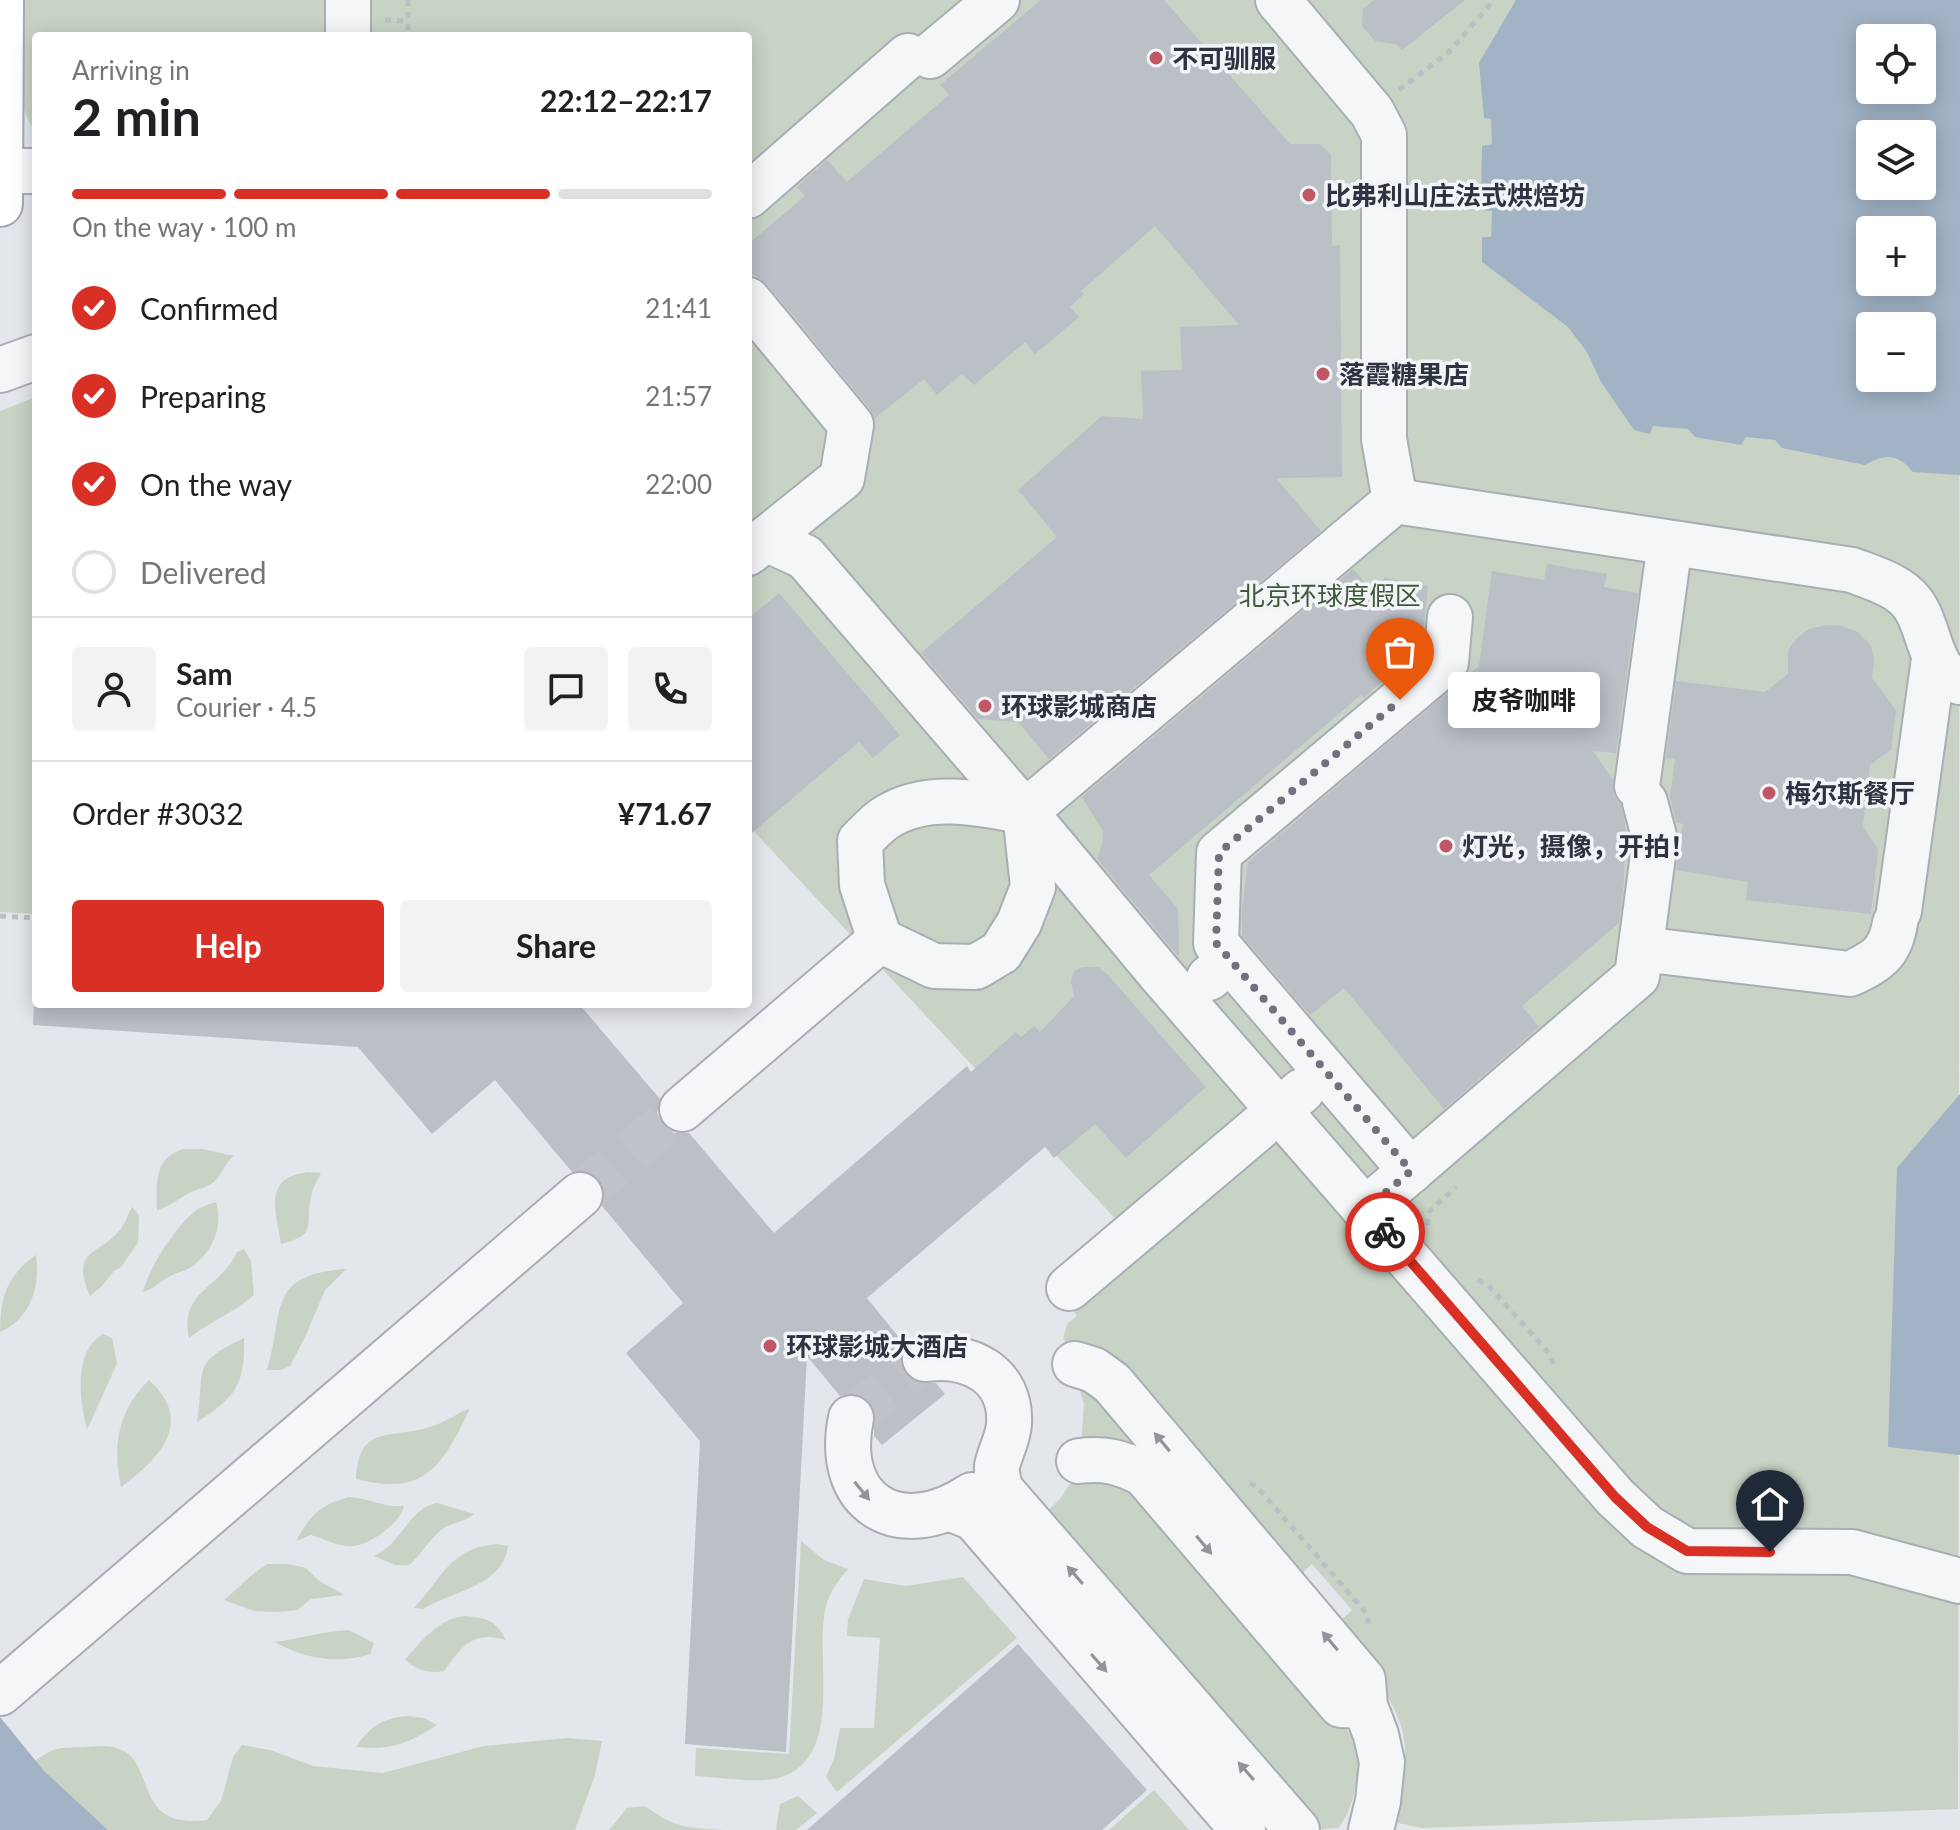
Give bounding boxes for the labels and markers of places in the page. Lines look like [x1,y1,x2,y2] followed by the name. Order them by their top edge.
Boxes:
[1172,42,1276,74] place label: 不可驯服
[1147,49,1165,67] marker: 不可驯服
[1325,179,1585,211] place label: 比弗利山庄法式烘焙坊
[1300,186,1318,204] marker: 比弗利山庄法式烘焙坊
[1339,358,1469,390] place label: 落霞糖果店
[1314,365,1332,383] marker: 落霞糖果店
[1366,618,1434,700] pin
[1448,672,1600,728] callout: 皮爷咖啡
[1001,690,1157,722] place label: 环球影城商店
[976,697,994,715] marker: 环球影城商店
[1785,777,1915,809] place label: 梅尔斯餐厅
[1760,784,1778,802] marker: 梅尔斯餐厅
[1462,830,1696,862] place label: 灯光，摄像，开拍！
[1437,837,1455,855] marker: 灯光，摄像，开拍！
[786,1330,968,1362] place label: 环球影城大酒店
[761,1337,779,1355] marker: 环球影城大酒店
[1736,1470,1804,1552] pin

